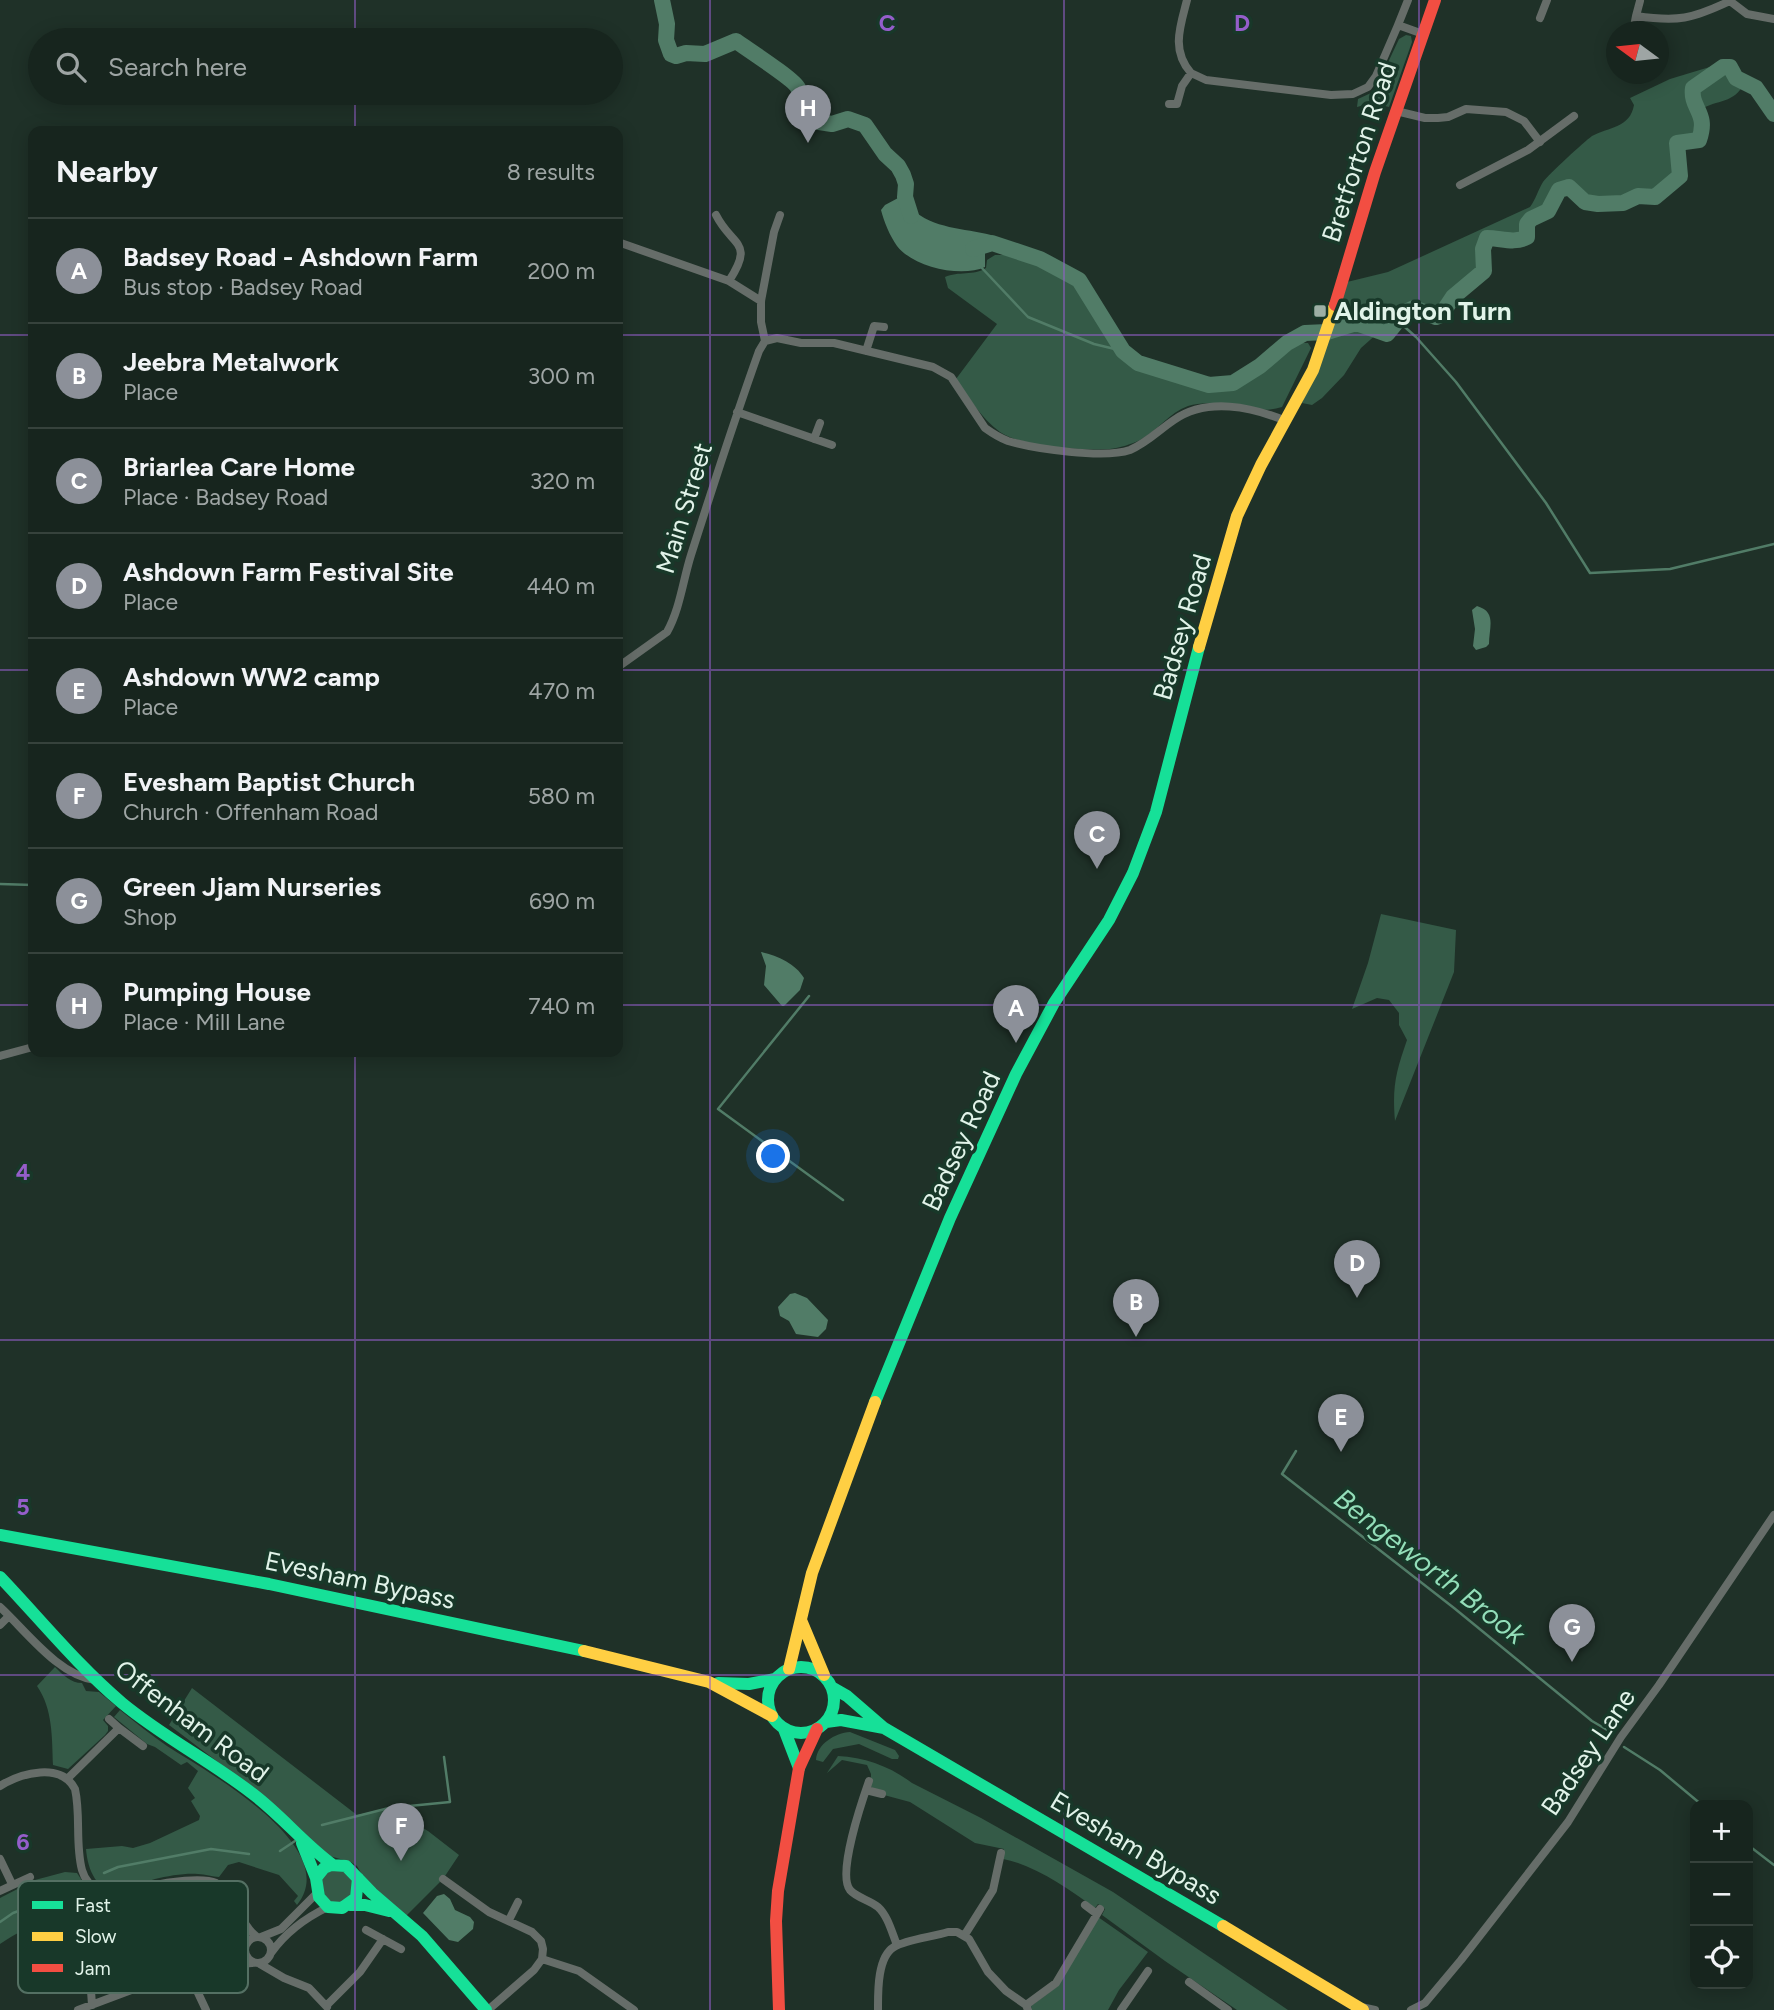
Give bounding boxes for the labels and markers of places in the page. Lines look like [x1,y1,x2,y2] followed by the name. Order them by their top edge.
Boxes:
[785,85,831,143] pin: H
[1334,295,1512,327] place label: Aldington Turn
[1312,303,1328,319] marker: Aldington Turn
[1074,811,1120,869] pin: C
[993,985,1039,1043] pin: A
[1334,1240,1380,1298] pin: D
[1113,1279,1159,1337] pin: B
[1318,1394,1364,1452] pin: E
[1549,1604,1595,1662] pin: G
[378,1803,424,1861] pin: F

